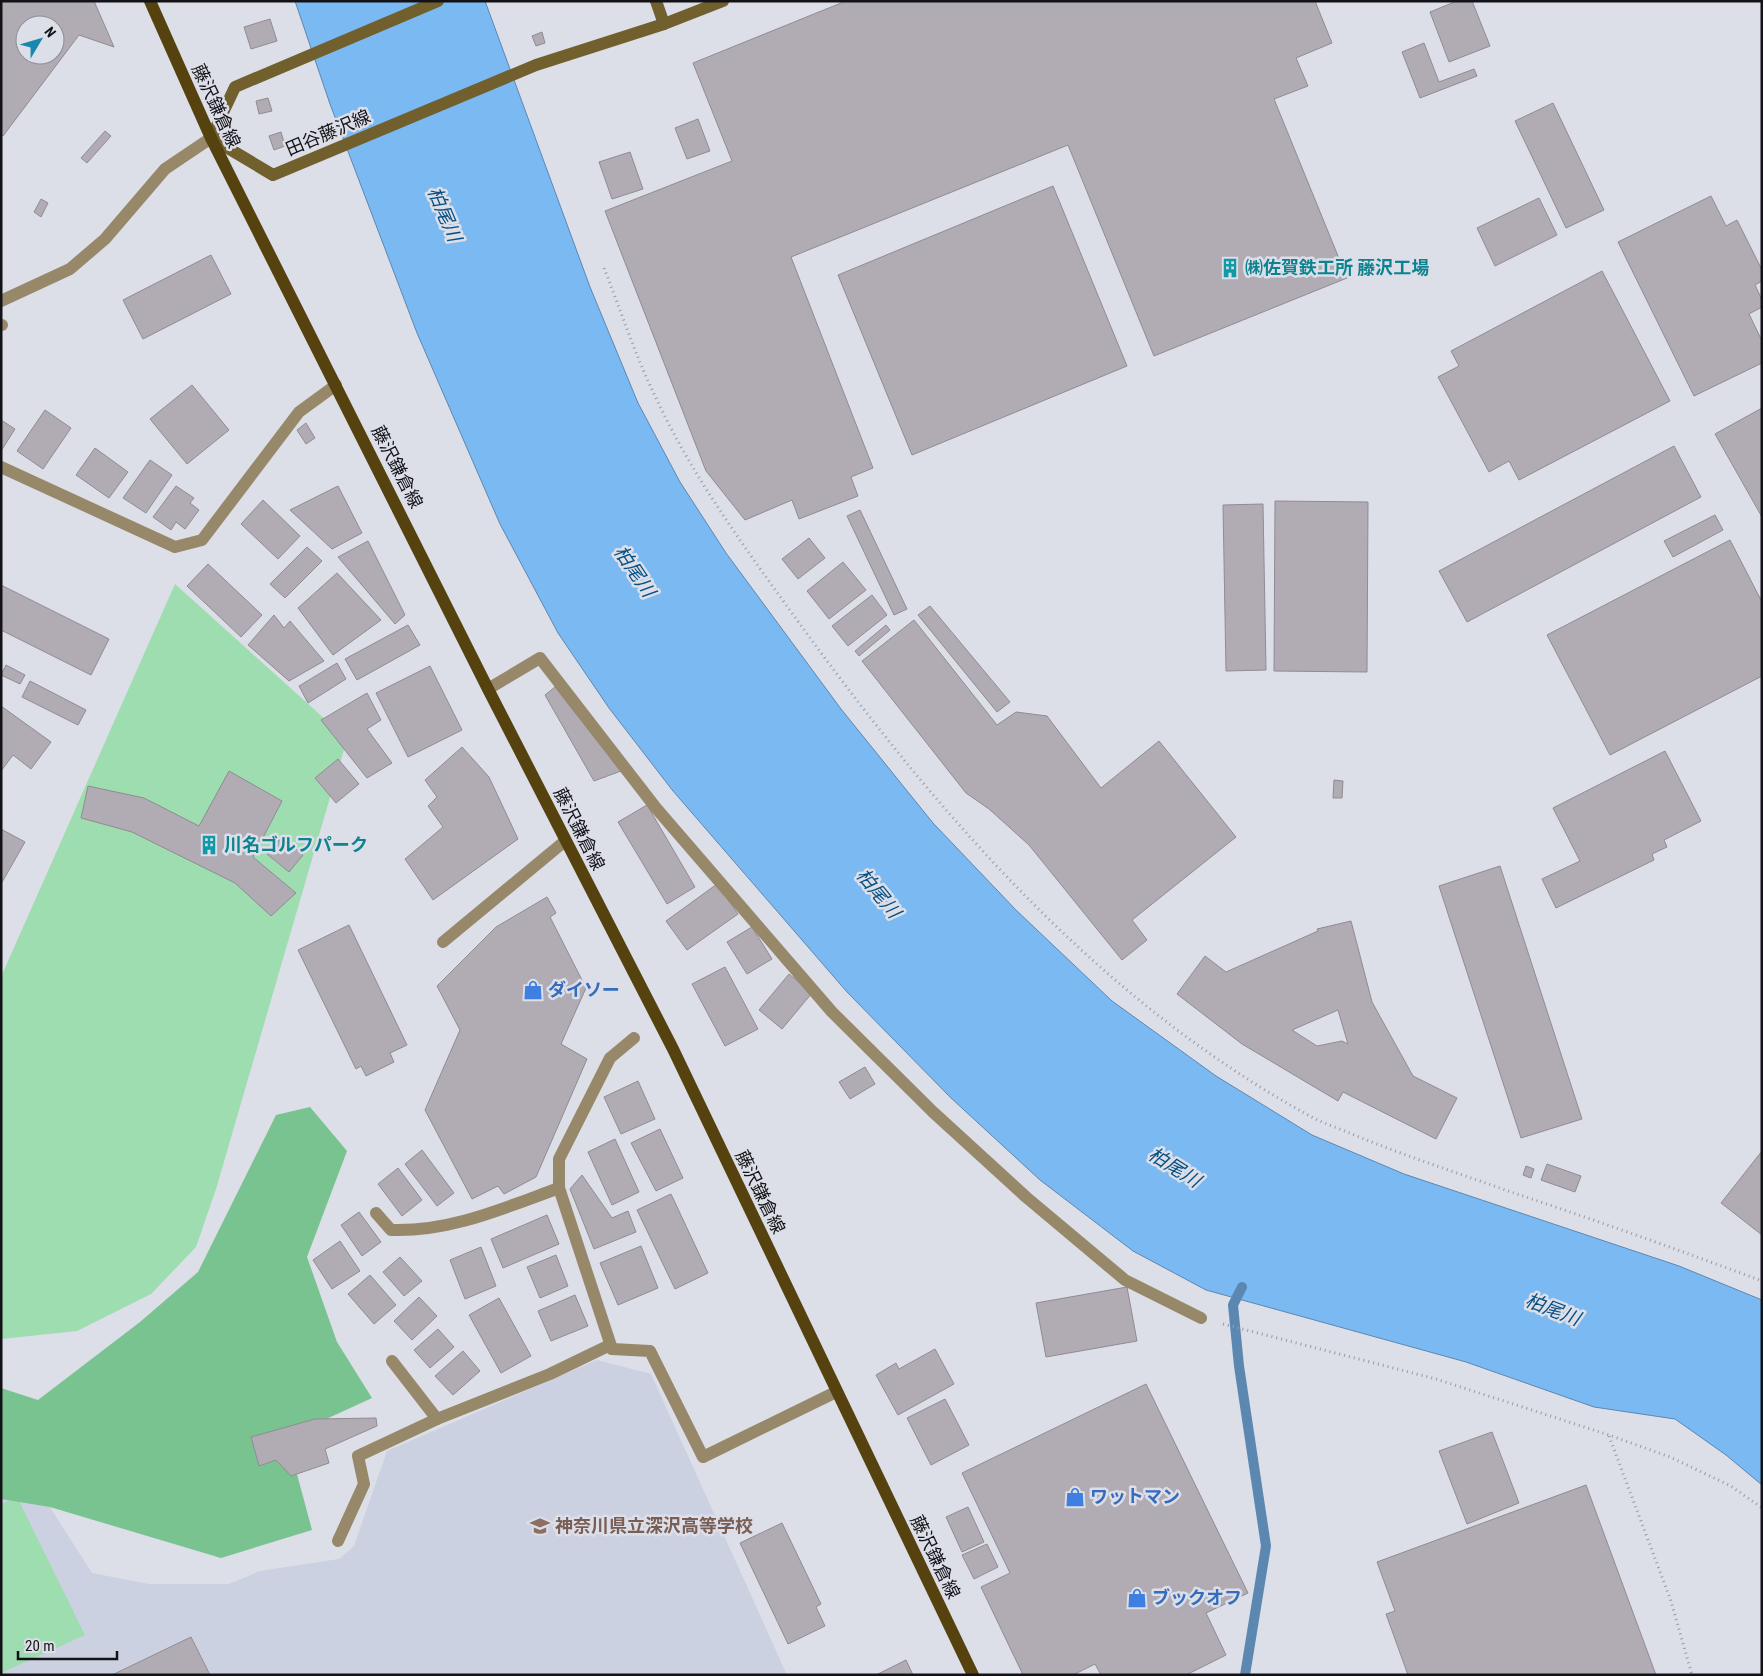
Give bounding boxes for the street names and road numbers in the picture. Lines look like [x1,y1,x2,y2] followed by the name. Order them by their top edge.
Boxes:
[188,61,245,151] street label: 藤沢鎌倉線
[282,105,373,160] street label: 田谷藤沢線
[368,422,427,512] street label: 藤沢鎌倉線
[550,784,609,874] street label: 藤沢鎌倉線
[731,1147,790,1237] street label: 藤沢鎌倉線
[906,1512,965,1602] street label: 藤沢鎌倉線

